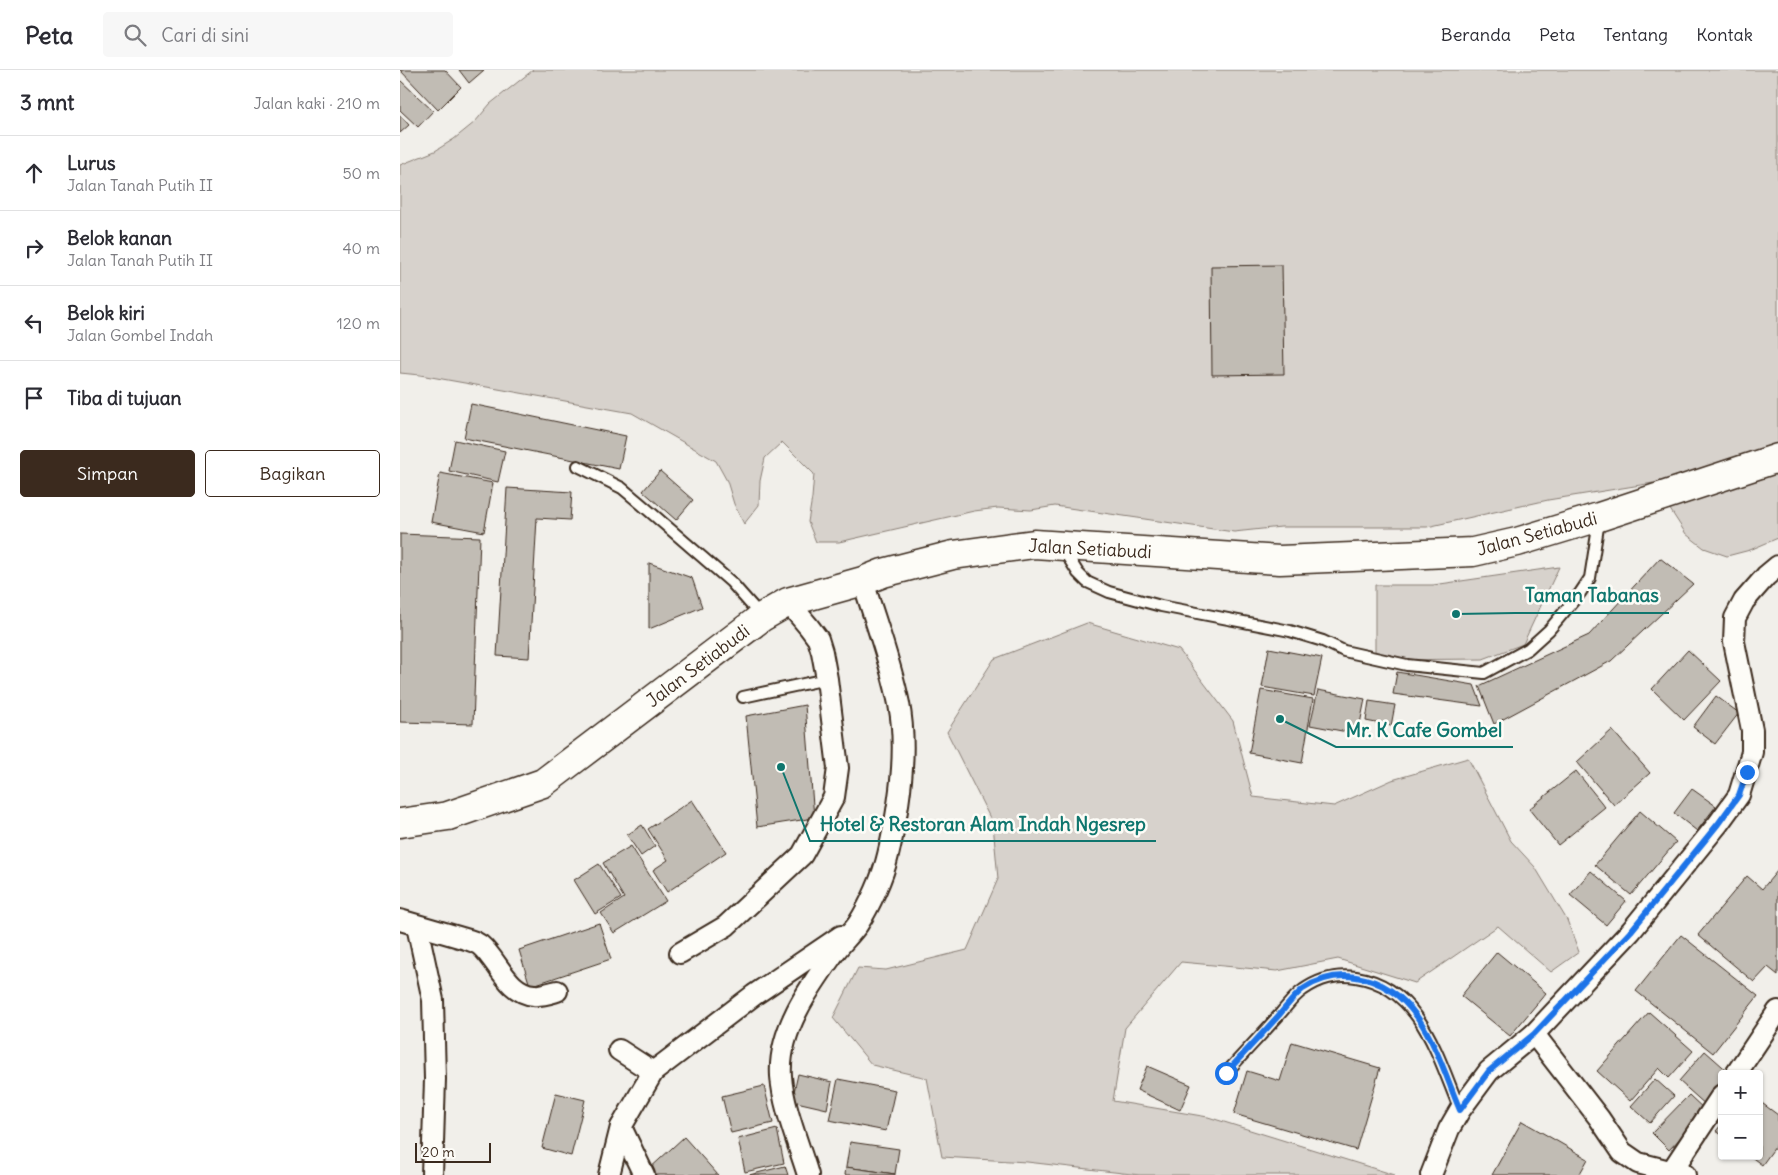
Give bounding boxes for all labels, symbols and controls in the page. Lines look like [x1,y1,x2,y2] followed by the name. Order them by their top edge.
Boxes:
[103,12,453,57] search box
[25,20,73,50] text: Peta
[121,21,149,49] icon: search
[161,23,249,47] text: Cari di sini
[1441,23,1511,46] text: Beranda
[1539,23,1575,46] text: Peta
[1603,23,1668,46] text: Tentang
[1696,23,1753,46] text: Kontak
[20,89,74,116] text: 3 mnt
[253,93,380,113] text: Jalan kaki · 210 m
[67,151,116,175] text: Lurus
[20,159,48,187] icon: ahead
[342,163,380,183] text: 50 m
[67,175,213,195] text: Jalan Tanah Putih II
[67,226,172,250] text: Belok kanan
[20,234,48,262] icon: right
[342,238,380,258] text: 40 m
[67,250,213,270] text: Jalan Tanah Putih II
[67,301,145,325] text: Belok kiri
[20,309,48,337] icon: left
[337,313,380,333] text: 120 m
[67,325,213,345] text: Jalan Gombel Indah
[20,384,48,412] icon: arrive
[67,386,182,410] text: Tiba di tujuan
[20,450,195,497] button: Simpan
[205,450,380,497] button: Bagikan
[1474,506,1599,561] street label: Jalan Setiabudi
[1028,534,1152,563] street label: Jalan Setiabudi
[1515,579,1669,613] callout: Taman Tabanas
[1525,583,1659,607] text: Taman Tabanas
[641,619,754,712] street label: Jalan Setiabudi
[1336,713,1513,747] callout: Mr. K Cafe Gombel
[1346,718,1502,742] text: Mr. K Cafe Gombel
[1736,761,1759,784] route end
[810,807,1156,841] callout: Hotel & Restoran Alam Indah Ngesrep
[820,812,1146,836] text: Hotel & Restoran Alam Indah Ngesrep
[1215,1062,1238,1085] route start
[1718,1070,1763,1160] map controls
[1718,1070,1763,1115] button: +
[1718,1115,1763,1160] button: −
[415,1140,491,1163] scale bar
[422,1143,455,1161] text: 20 m

